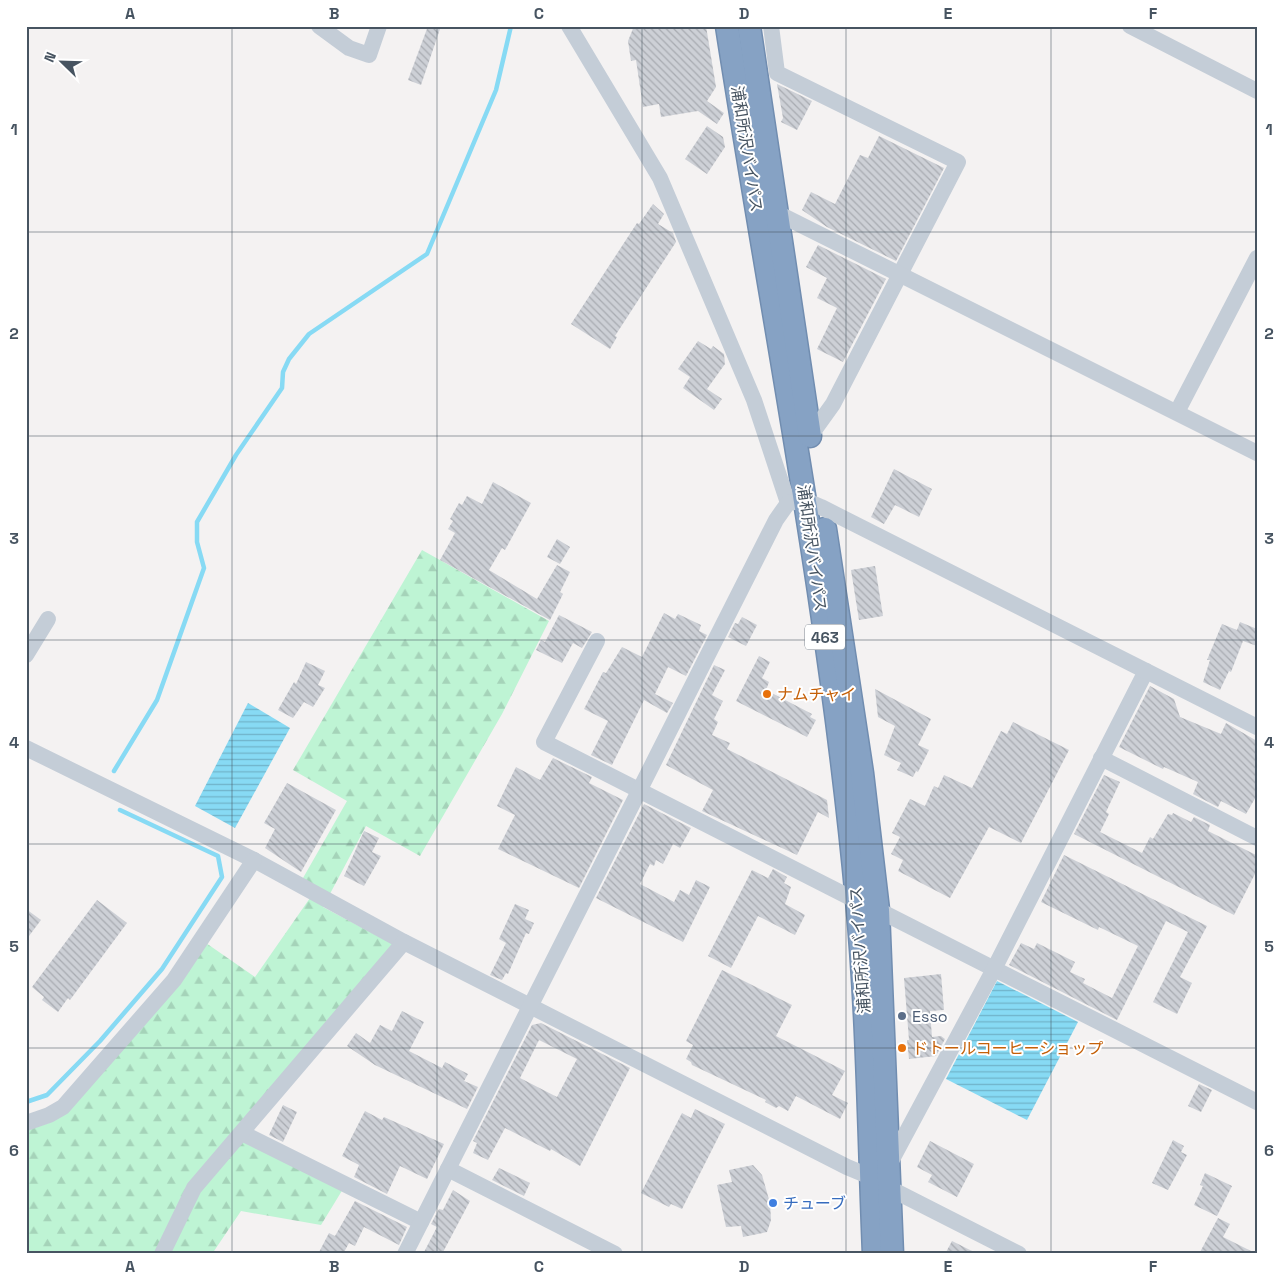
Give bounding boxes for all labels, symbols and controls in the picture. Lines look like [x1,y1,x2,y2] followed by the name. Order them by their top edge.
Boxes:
[125,3,135,24] text: A
[329,3,339,24] text: B
[534,3,544,24] text: C
[739,3,749,24] text: D
[944,3,953,24] text: E
[1149,3,1158,24] text: F
[38,38,88,88] north arrow
[40,49,60,65] text: N
[727,84,767,214] street label: 浦和所沢バイパス
[10,119,18,140] text: 1
[1265,119,1273,140] text: 1
[9,323,19,344] text: 2
[1264,323,1274,344] text: 2
[793,483,831,613] street label: 浦和所沢バイパス
[9,528,19,549] text: 3
[1264,528,1274,549] text: 3
[805,624,845,650] road number: 463
[777,684,856,705] place label: ナムチャイ
[761,688,773,700] marker: ナムチャイ
[9,732,19,753] text: 4
[1264,732,1274,753] text: 4
[845,886,875,1014] street label: 浦和所沢バイパス
[9,936,19,957] text: 5
[1264,936,1274,957] text: 5
[912,1006,948,1027] place label: Esso
[896,1010,908,1022] marker: Esso
[912,1038,1103,1059] place label: ドトールコーヒーショップ
[896,1042,908,1054] marker: ドトールコーヒーショップ
[9,1140,19,1161] text: 6
[1264,1140,1274,1161] text: 6
[783,1193,846,1214] place label: チューブ
[767,1197,779,1209] marker: チューブ
[125,1256,135,1277] text: A
[329,1256,339,1277] text: B
[534,1256,544,1277] text: C
[739,1256,749,1277] text: D
[944,1256,953,1277] text: E
[1149,1256,1158,1277] text: F

